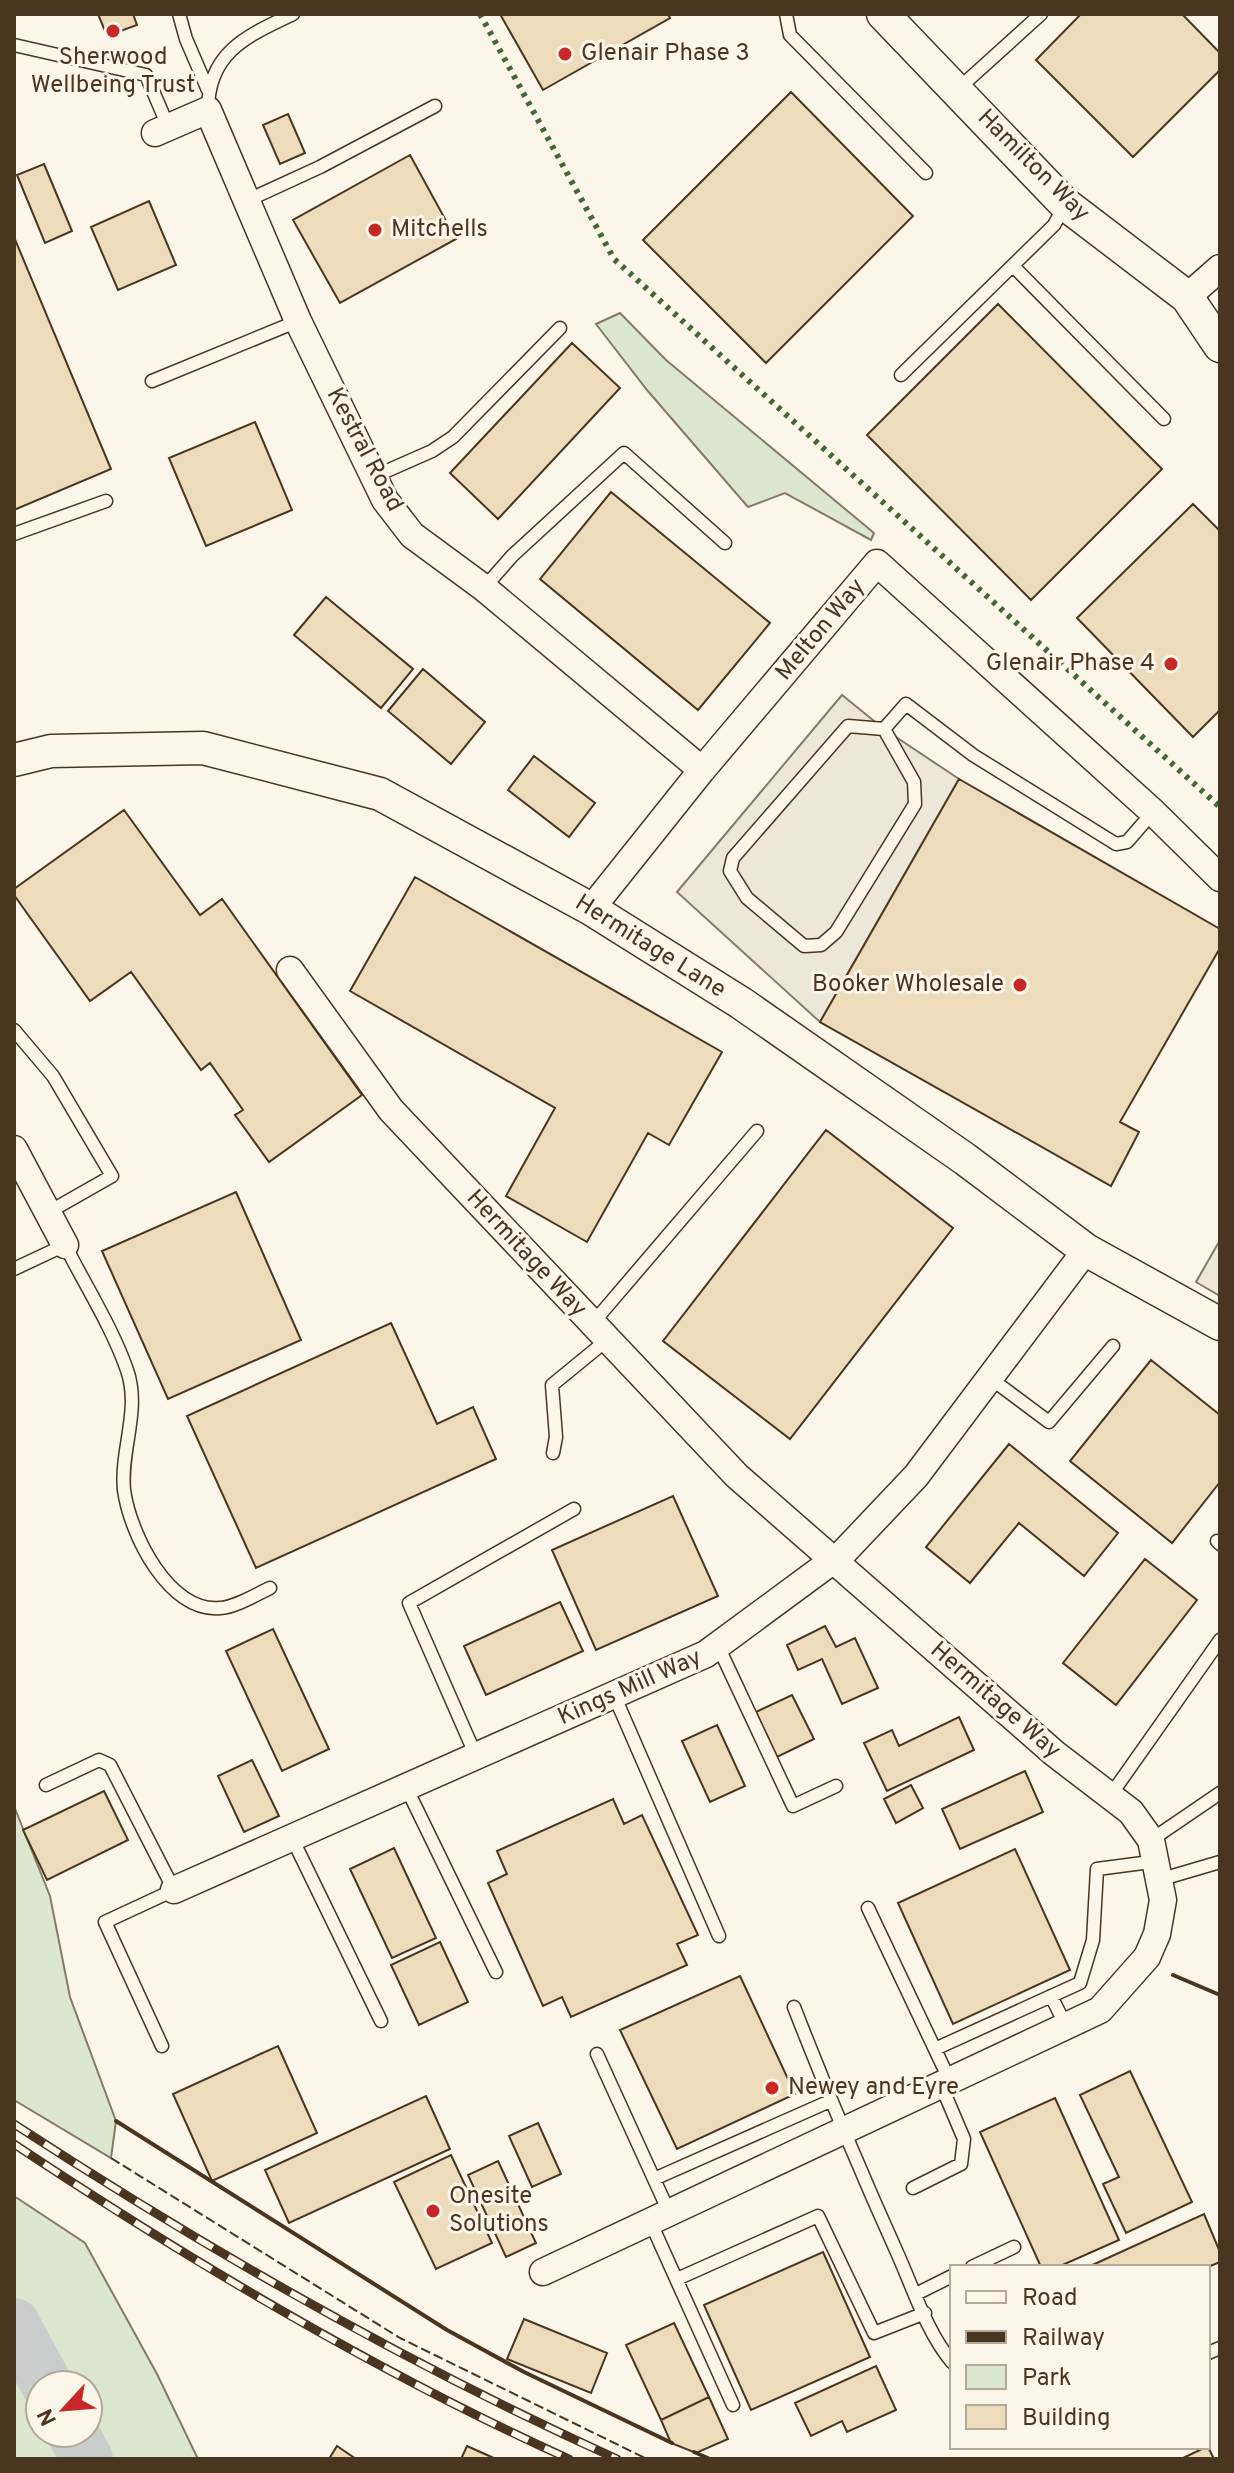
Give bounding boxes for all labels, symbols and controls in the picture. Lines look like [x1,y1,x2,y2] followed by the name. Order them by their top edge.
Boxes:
[104,22,122,40] marker: Sherwood Wellbeing Trust
[581,39,750,69] place label: Glenair Phase 3
[31,43,195,101] place label: Sherwood Wellbeing Trust
[556,45,574,63] marker: Glenair Phase 3
[970,103,1096,229] street label: Hamilton Way
[391,215,488,245] place label: Mitchells
[366,221,384,239] marker: Mitchells
[319,383,409,517] street label: Kestral Road
[770,573,872,687] street label: Melton Way
[986,649,1155,679] place label: Glenair Phase 4
[1162,655,1180,673] marker: Glenair Phase 4
[569,889,731,1005] street label: Hermitage Lane
[812,970,1004,1000] place label: Booker Wholesale
[1011,976,1029,994] marker: Booker Wholesale
[459,1184,593,1324] street label: Hermitage Way
[923,1636,1067,1766] street label: Hermitage Way
[553,1643,707,1733] street label: Kings Mill Way
[788,2073,959,2103] place label: Newey and Eyre
[763,2079,781,2097] marker: Newey and Eyre
[449,2182,549,2240] place label: Onesite Solutions
[424,2202,442,2220] marker: Onesite Solutions
[950,2265,1210,2449] legend
[1022,2284,1078,2314] text: Road
[1022,2324,1105,2354] text: Railway
[1022,2364,1072,2394] text: Park
[24,2369,104,2449] north arrow
[33,2404,64,2430] text: N
[1022,2404,1111,2434] text: Building

